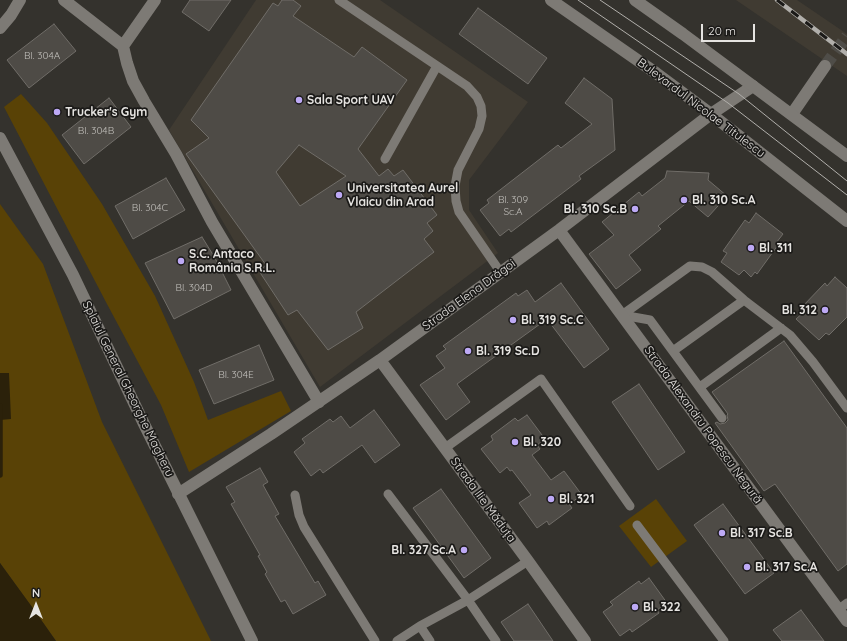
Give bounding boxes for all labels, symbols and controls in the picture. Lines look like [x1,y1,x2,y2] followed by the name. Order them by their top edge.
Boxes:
[703,16,757,42] scale bar
[708,23,736,38] text: 20 m
[24,50,60,62] house number: Bl. 304A
[634,55,768,161] street label: Bulevardul Nicolae Titulescu
[307,93,395,107] place label: Sala Sport UAV
[294,95,304,105] marker: Sala Sport UAV
[65,105,147,119] place label: Trucker's Gym
[52,107,62,117] marker: Trucker's Gym
[78,125,114,137] house number: Bl. 304B
[347,181,458,209] place label: Universitatea Aurel Vlaicu din Arad
[334,190,344,200] marker: Universitatea Aurel Vlaicu din Arad
[692,193,755,207] place label: Bl. 310 Sc.A
[498,194,528,218] house number: Bl. 309 Sc.A
[679,195,689,205] marker: Bl. 310 Sc.A
[132,202,168,214] house number: Bl. 304C
[563,202,627,216] place label: Bl. 310 Sc.B
[630,204,640,214] marker: Bl. 310 Sc.B
[759,241,792,255] place label: Bl. 311
[746,243,756,253] marker: Bl. 311
[189,247,275,275] place label: S.C. Antaco România S.R.L.
[176,256,186,266] marker: S.C. Antaco România S.R.L.
[420,256,518,334] street label: Strada Elena Drăgoi
[176,282,212,294] house number: Bl. 304D
[79,299,177,479] street label: Splaiul General Gheorghe Magheru
[782,303,817,317] place label: Bl. 312
[820,305,830,315] marker: Bl. 312
[521,313,584,327] place label: Bl. 319 Sc.C
[508,315,518,325] marker: Bl. 319 Sc.C
[641,343,765,507] street label: Strada Alexandru Popescu Negură
[476,344,540,358] place label: Bl. 319 Sc.D
[463,346,473,356] marker: Bl. 319 Sc.D
[218,369,254,381] house number: Bl. 304E
[523,435,561,449] place label: Bl. 320
[510,437,520,447] marker: Bl. 320
[447,455,519,545] street label: Strada Ilie Măduța
[559,492,594,506] place label: Bl. 321
[546,494,556,504] marker: Bl. 321
[730,526,793,540] place label: Bl. 317 Sc.B
[717,528,727,538] marker: Bl. 317 Sc.B
[391,543,456,557] place label: Bl. 327 Sc.A
[459,545,469,555] marker: Bl. 327 Sc.A
[755,560,818,574] place label: Bl. 317 Sc.A
[742,562,752,572] marker: Bl. 317 Sc.A
[16,585,56,625] north arrow
[32,586,40,600] text: N
[643,600,681,614] place label: Bl. 322
[630,602,640,612] marker: Bl. 322

